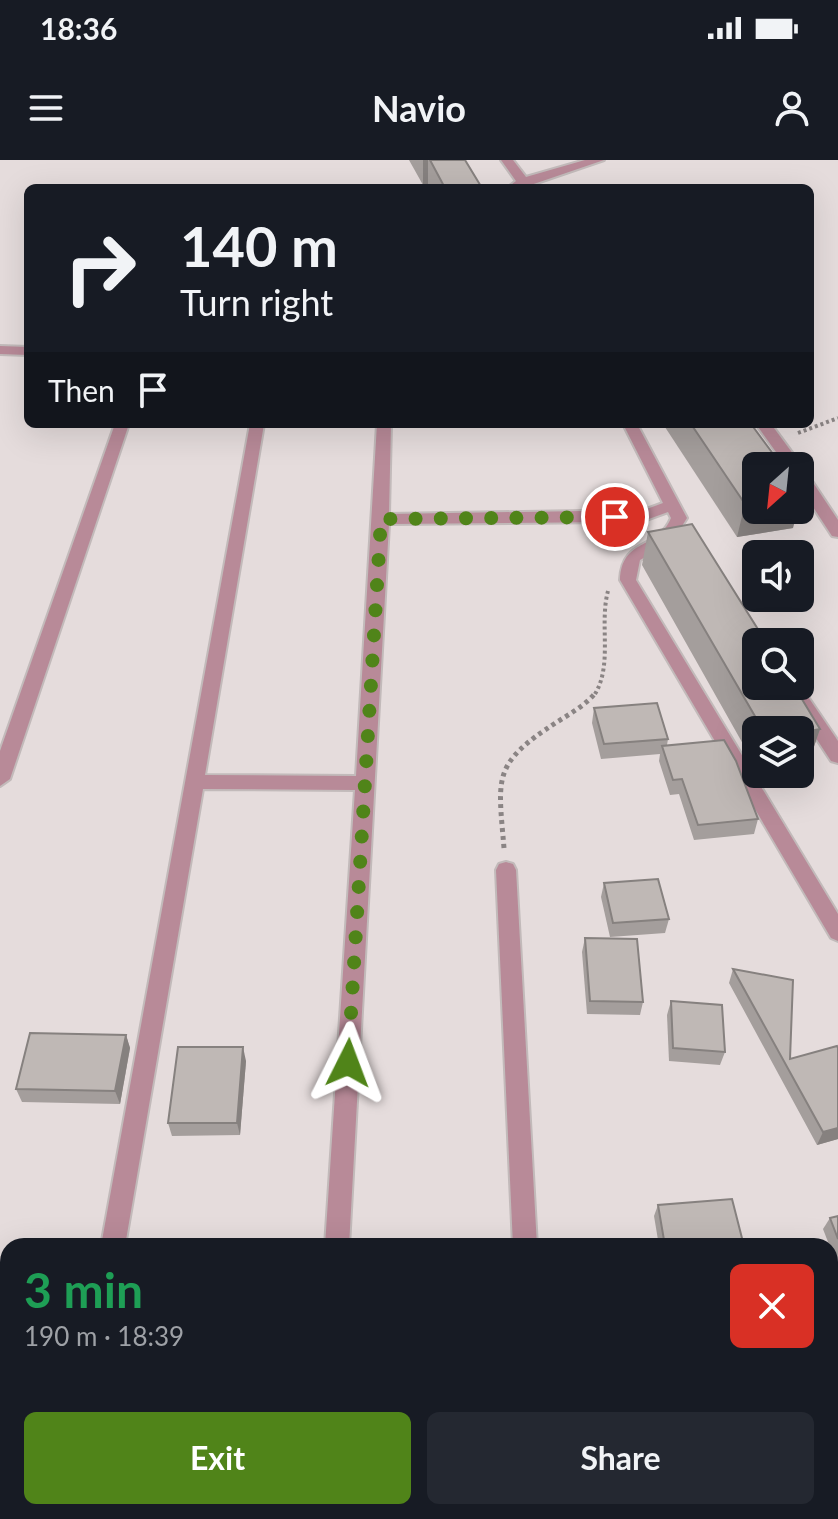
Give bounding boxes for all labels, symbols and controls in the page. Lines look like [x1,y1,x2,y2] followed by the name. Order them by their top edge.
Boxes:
[40,10,117,46] text: 18:36
[24,86,68,130] icon: menu
[372,86,466,130] text: Navio
[770,86,814,130] icon: person
[180,212,338,279] text: 140 m
[48,216,152,320] icon: right
[180,280,333,324] text: Turn right
[131,368,175,412] icon: arrive
[48,372,115,408] text: Then
[742,452,814,524] north arrow
[742,452,814,788] map controls
[581,483,649,551] pin
[593,495,637,539] icon: arrive
[742,540,814,612] button: sound
[742,628,814,700] button: search
[742,716,814,788] button: layers
[306,1021,390,1105] position arrow
[24,1261,143,1318] text: 3 min
[730,1264,814,1348] button: close
[24,1320,184,1352] text: 190 m · 18:39
[24,1412,411,1504] button: Exit
[427,1412,814,1504] button: Share

